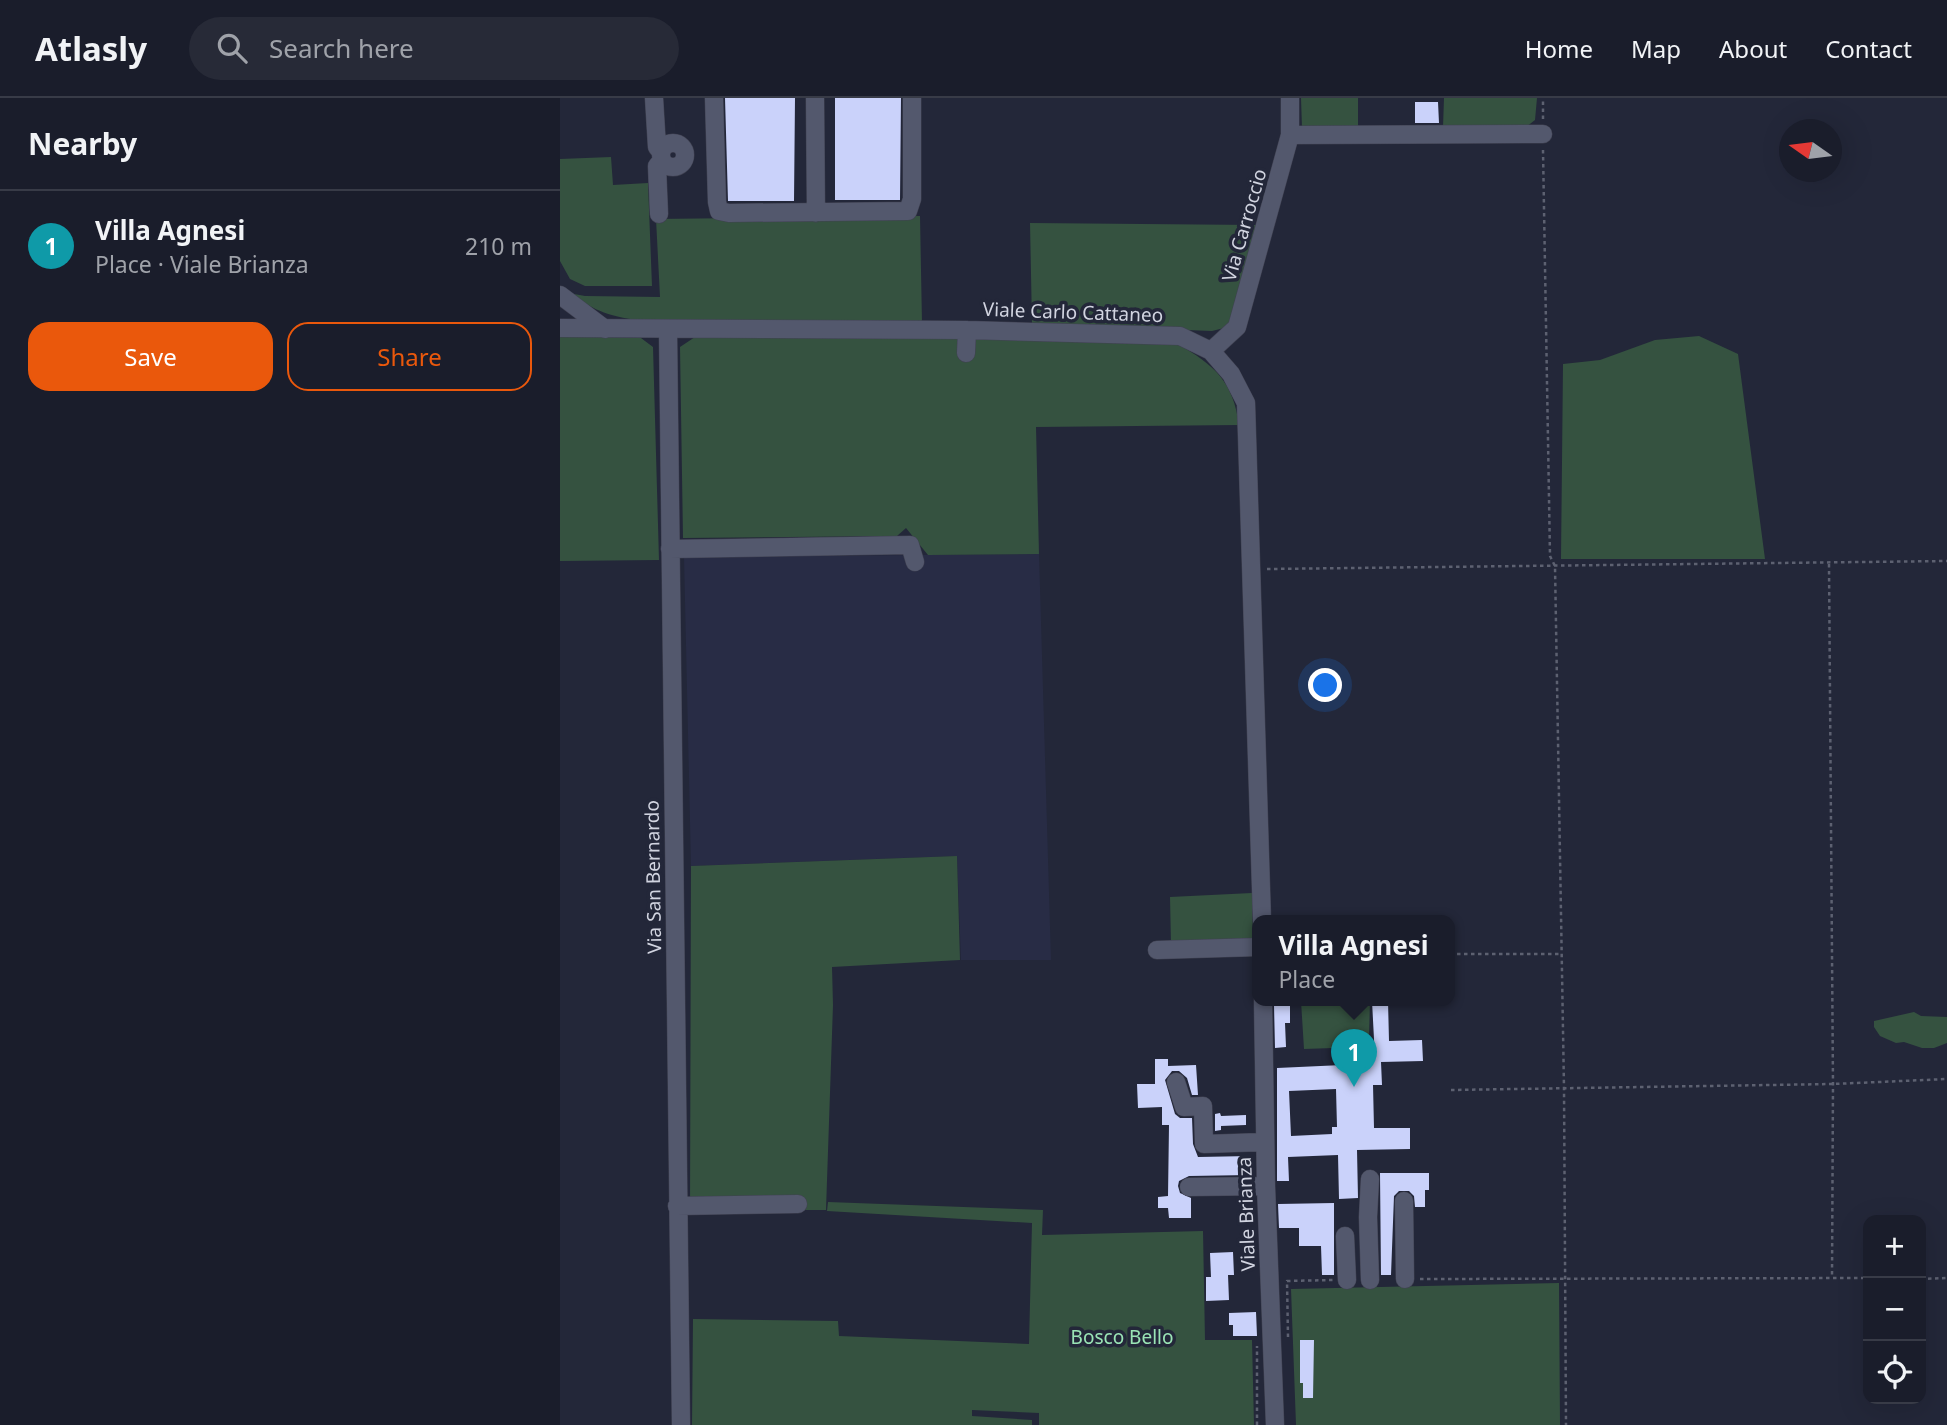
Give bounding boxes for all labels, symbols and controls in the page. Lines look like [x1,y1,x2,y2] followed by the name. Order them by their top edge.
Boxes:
[189,17,679,80] search box
[35,26,147,71] text: Atlasly
[213,29,251,67] icon: search
[269,30,414,66] text: Search here
[1525,32,1593,65] text: Home
[1631,32,1681,65] text: Map
[1719,32,1787,65] text: About
[1825,32,1912,65] text: Contact
[1779,119,1842,182] north arrow
[28,123,137,164] text: Nearby
[1216,166,1272,284] street label: Via Carroccio
[95,212,245,248] text: Villa Agnesi
[44,230,58,262] text: 1
[465,230,532,262] text: 210 m
[95,248,309,280] text: Place · Viale Brianza
[982,296,1164,328] street label: Viale Carlo Cattaneo
[28,322,273,391] button: Save
[287,322,532,391] button: Share
[1308,668,1342,702] your location
[639,800,667,954] street label: Via San Bernardo
[1252,915,1455,1006] popup
[1278,927,1429,963] text: Villa Agnesi
[1278,963,1335,995] text: Place
[1331,1029,1377,1087] pin: 1
[1231,1156,1261,1272] street label: Viale Brianza
[1863,1215,1926,1404] map controls
[1863,1215,1926,1278] button: +
[1863,1278,1926,1341] button: −
[1071,1324,1173,1350] park label: Bosco Bello
[1863,1341,1926,1404] button: locate

